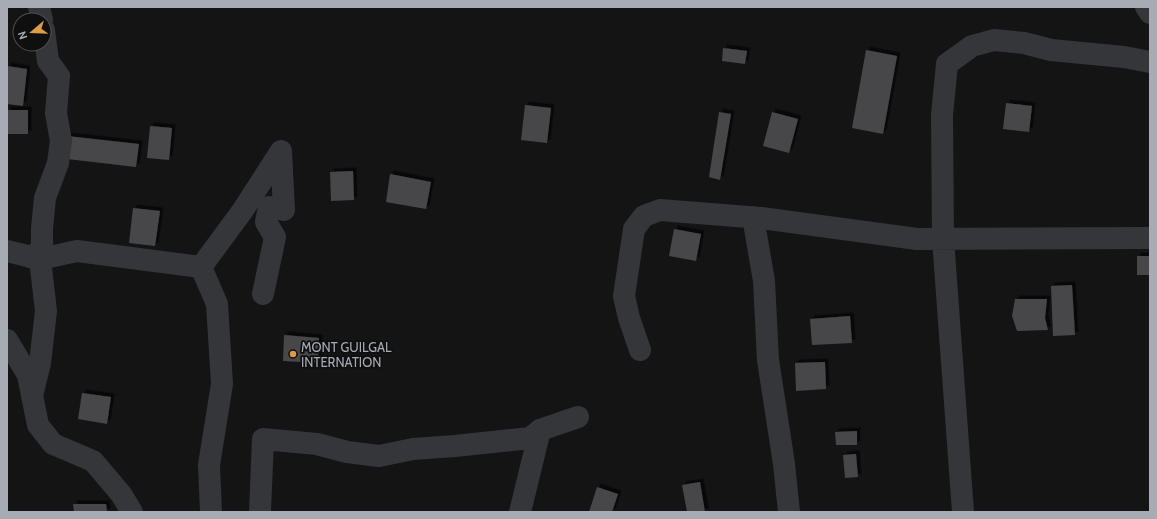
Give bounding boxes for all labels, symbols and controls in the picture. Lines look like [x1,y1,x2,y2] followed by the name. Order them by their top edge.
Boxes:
[12,12,52,52] north arrow
[15,29,30,41] text: N
[301,339,392,370] place label: MONT GUILGAL INTERNATION
[288,349,298,359] marker: MONT GUILGAL INTERNATION

